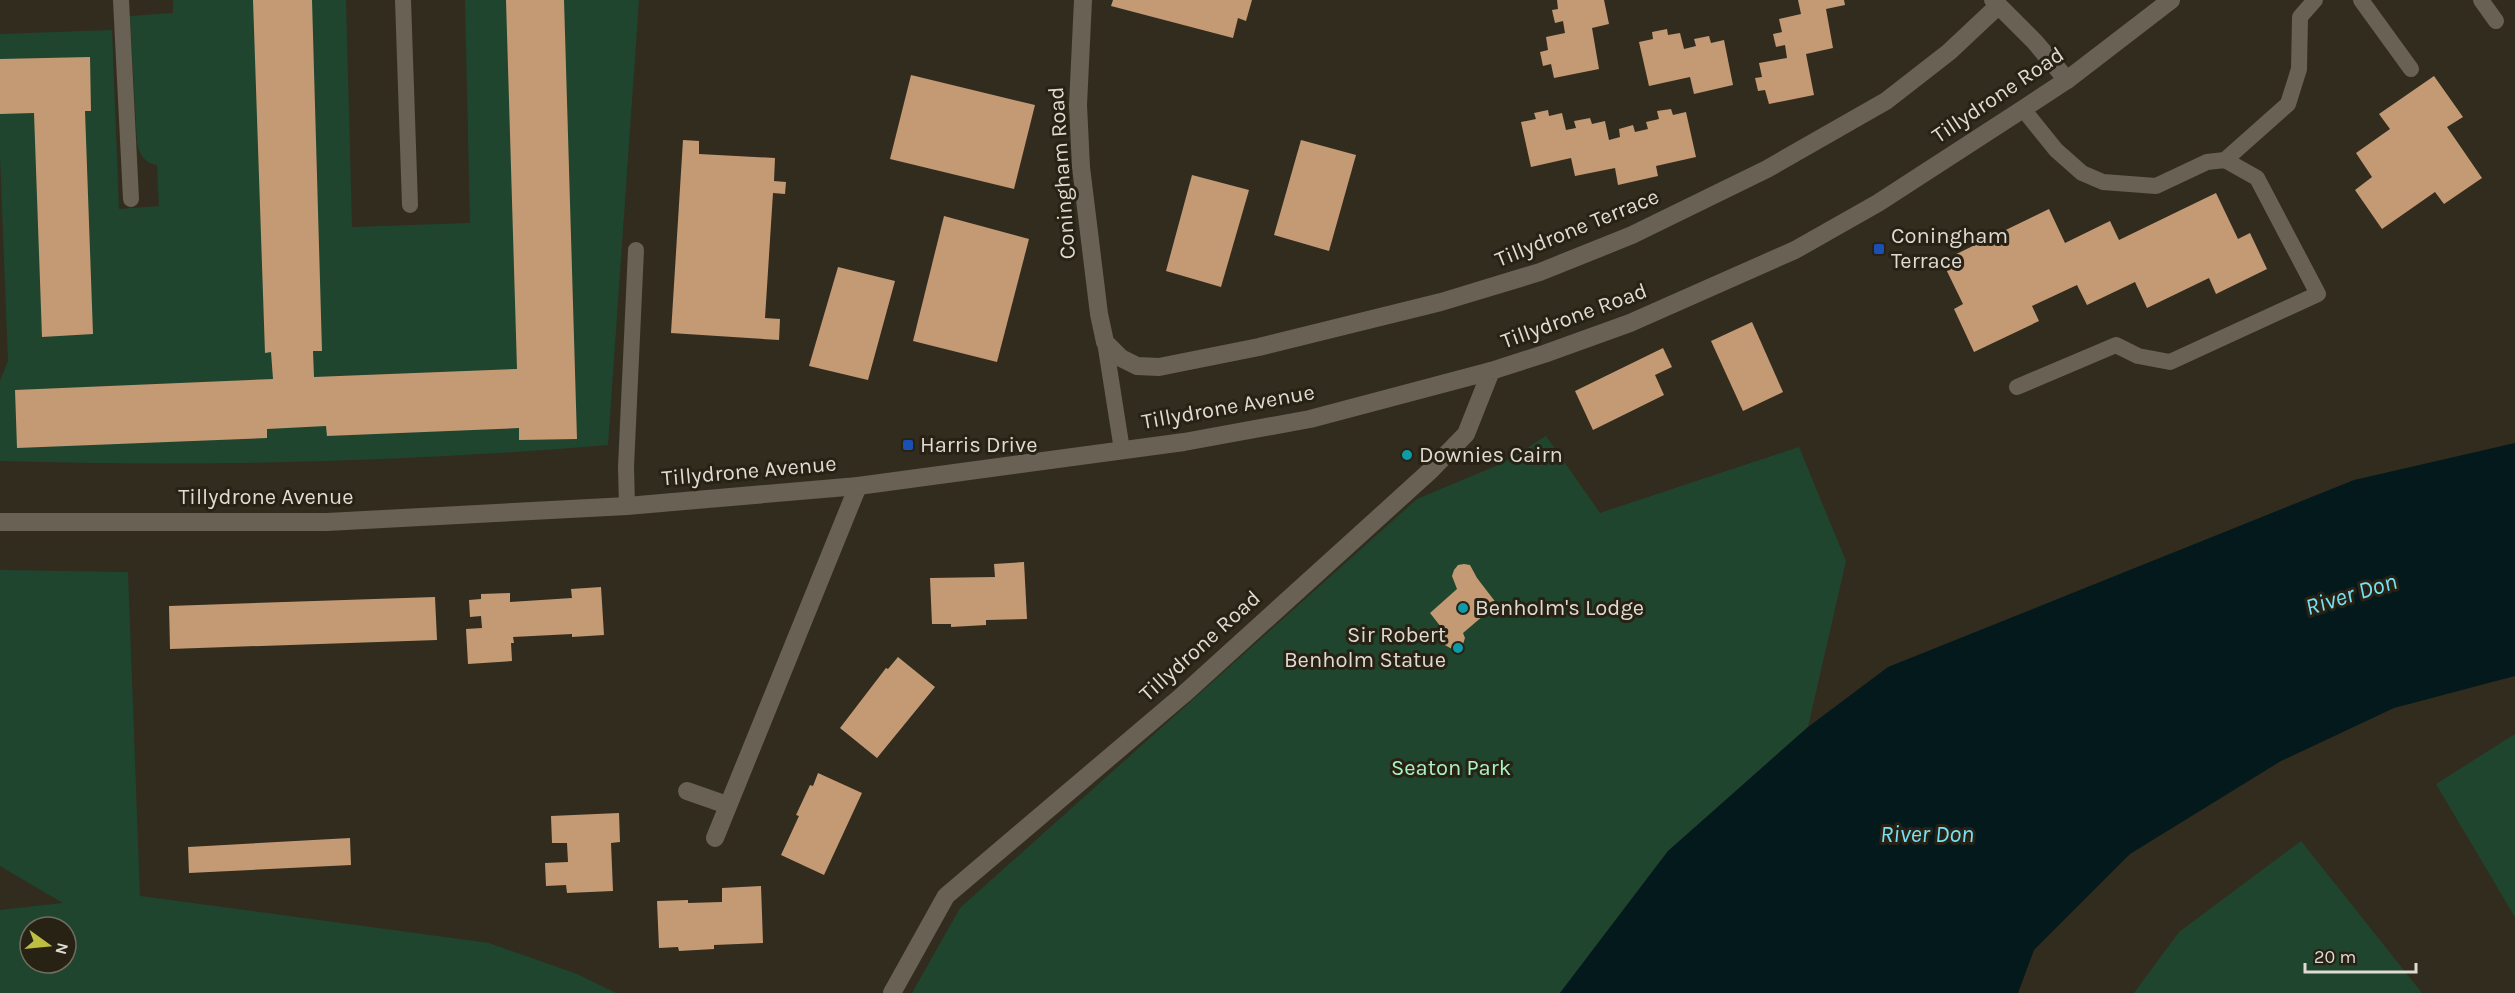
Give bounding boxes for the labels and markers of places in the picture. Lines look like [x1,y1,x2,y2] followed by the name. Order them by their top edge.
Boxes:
[1891,223,2008,274] place label: Coningham Terrace
[1872,242,1886,256] marker: Coningham Terrace
[920,432,1037,458] place label: Harris Drive
[901,438,915,452] marker: Harris Drive
[1419,442,1563,468] place label: Downies Cairn
[1400,448,1414,462] marker: Downies Cairn
[1475,595,1644,621] place label: Benholm's Lodge
[1456,601,1470,615] marker: Benholm's Lodge
[1284,622,1446,673] place label: Sir Robert Benholm Statue
[1451,641,1465,655] marker: Sir Robert Benholm Statue

